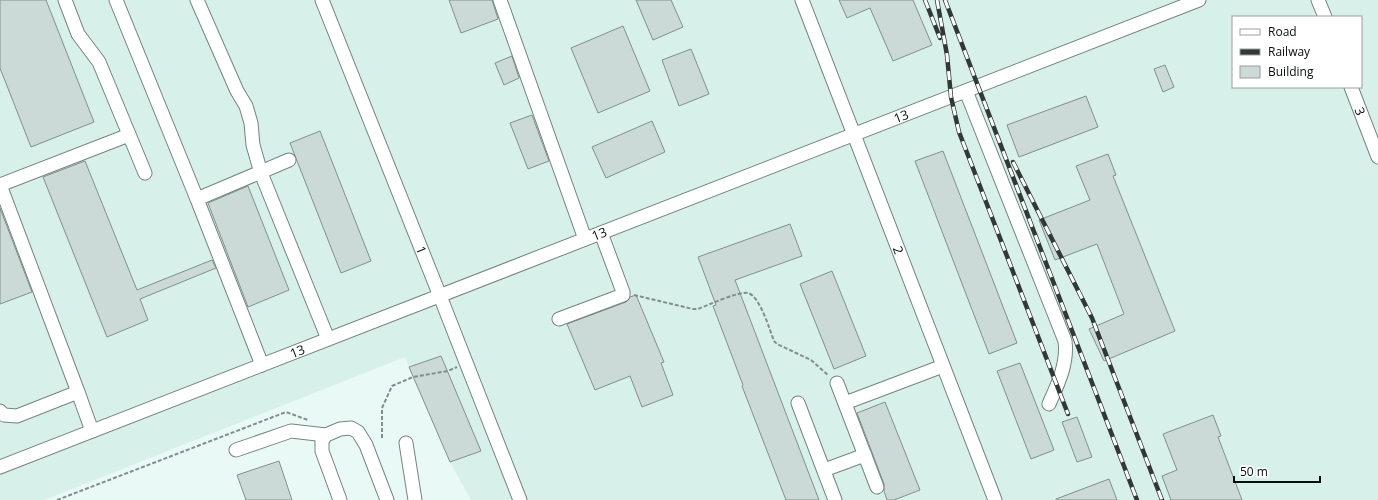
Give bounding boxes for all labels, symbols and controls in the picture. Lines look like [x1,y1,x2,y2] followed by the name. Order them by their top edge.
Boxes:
[1232,16,1362,88] legend
[1268,23,1297,40] text: Road
[1268,43,1311,60] text: Railway
[1268,63,1314,80] text: Building
[891,105,911,127] street label: 13
[1351,105,1370,118] street label: 3
[589,223,609,245] street label: 13
[412,243,431,257] street label: 1
[889,243,908,257] street label: 2
[287,340,307,362] street label: 13
[1234,458,1320,484] scale bar
[1240,463,1268,480] text: 50 m

